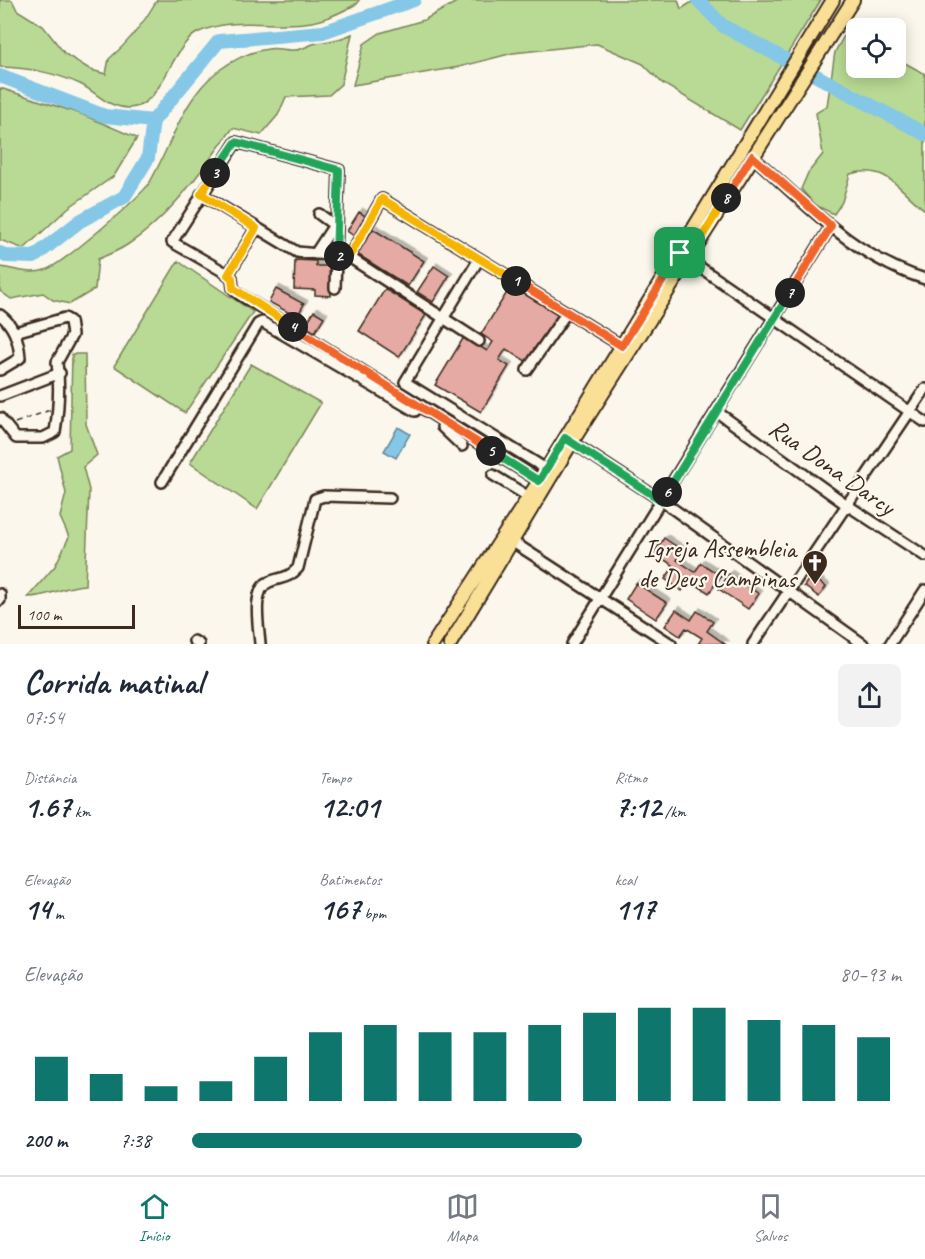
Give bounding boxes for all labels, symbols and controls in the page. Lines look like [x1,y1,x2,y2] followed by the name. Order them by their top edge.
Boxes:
[846,18,906,78] map controls
[846,18,906,78] button: locate
[200,158,230,188] pin: 3
[211,163,219,183] text: 3
[711,183,741,213] pin: 8
[722,188,730,208] text: 8
[654,227,705,278] pin
[663,236,696,269] icon: arrive
[324,241,354,271] pin: 2
[335,246,343,266] text: 2
[501,266,531,296] pin: 1
[512,271,520,291] text: 1
[775,278,805,308] pin: 7
[786,283,794,303] text: 7
[278,312,308,342] pin: 4
[289,317,297,337] text: 4
[763,411,903,524] street label: Rua Dona Darcy
[476,436,506,466] pin: 5
[488,441,494,461] text: 5
[652,477,682,507] pin: 6
[663,482,671,502] text: 6
[638,532,798,595] place label: Igreja Assembleia de Deus Campinas
[800,548,830,586] church icon: Igreja Assembleia de Deus Campinas
[18,602,135,630] scale bar
[27,605,61,625] text: 100 m
[24,661,203,703] text: Corrida matinal
[838,664,901,727] button: share
[24,705,64,730] text: 07:54
[24,768,76,788] text: Distância
[319,768,351,788] text: Tempo
[615,768,647,788] text: Ritmo
[24,788,71,826] text: 1.67
[319,788,379,826] text: 12:01
[615,788,661,826] text: 7:12
[71,802,90,822] text: km
[661,802,686,822] text: /km
[24,870,70,890] text: Elevação
[319,870,382,890] text: Batimentos
[615,870,636,890] text: kcal
[24,890,51,928] text: 14
[319,890,360,928] text: 167
[615,890,655,928] text: 117
[51,904,64,924] text: m
[360,904,386,924] text: bpm
[24,962,82,987] text: Elevação
[840,962,901,987] text: 80–93 m
[24,1128,67,1153] text: 200 m
[120,1128,151,1153] text: 7:38
[138,1190,171,1246] tab: Início
[446,1190,479,1246] tab: Mapa
[754,1190,787,1246] tab: Salvos

